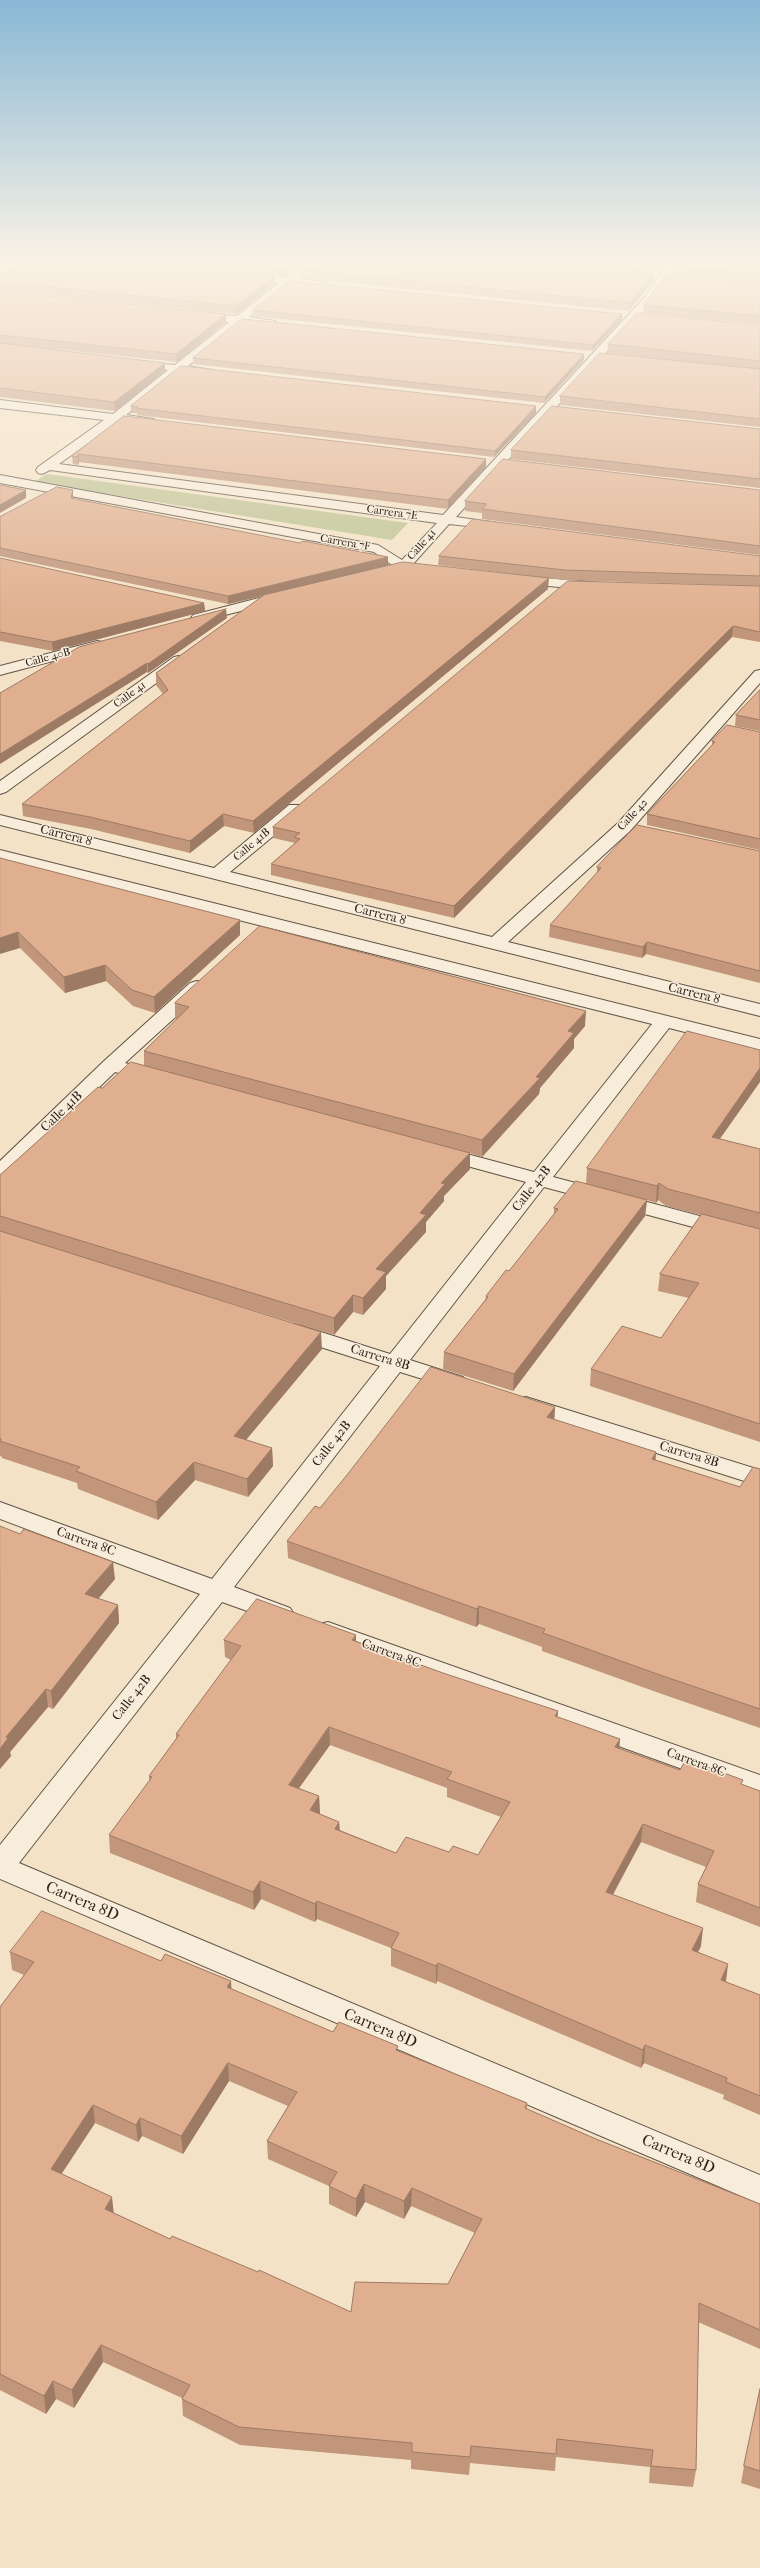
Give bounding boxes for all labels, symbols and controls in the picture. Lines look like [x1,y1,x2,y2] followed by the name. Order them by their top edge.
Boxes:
[366,503,418,523] street label: Carrera 7E
[405,527,439,563] street label: Calle 41
[319,532,371,554] street label: Carrera 7F
[24,646,72,670] street label: Calle 40B
[111,679,149,711] street label: Calle 41
[615,796,651,834] street label: Calle 42
[38,822,94,850] street label: Carrera 8
[231,826,273,864] street label: Calle 41B
[352,901,408,929] street label: Carrera 8
[666,980,722,1008] street label: Carrera 8
[38,1088,86,1136] street label: Calle 41B
[509,1163,555,1215] street label: Calle 42B
[348,1342,412,1374] street label: Carrera 8B
[309,1418,355,1470] street label: Calle 42B
[657,1439,721,1471] street label: Carrera 8B
[54,1524,118,1560] street label: Carrera 8C
[359,1636,423,1672] street label: Carrera 8C
[109,1672,155,1724] street label: Calle 42B
[664,1745,728,1781] street label: Carrera 8C
[43,1878,121,1926] street label: Carrera 8D
[341,2005,419,2053] street label: Carrera 8D
[639,2131,717,2179] street label: Carrera 8D

